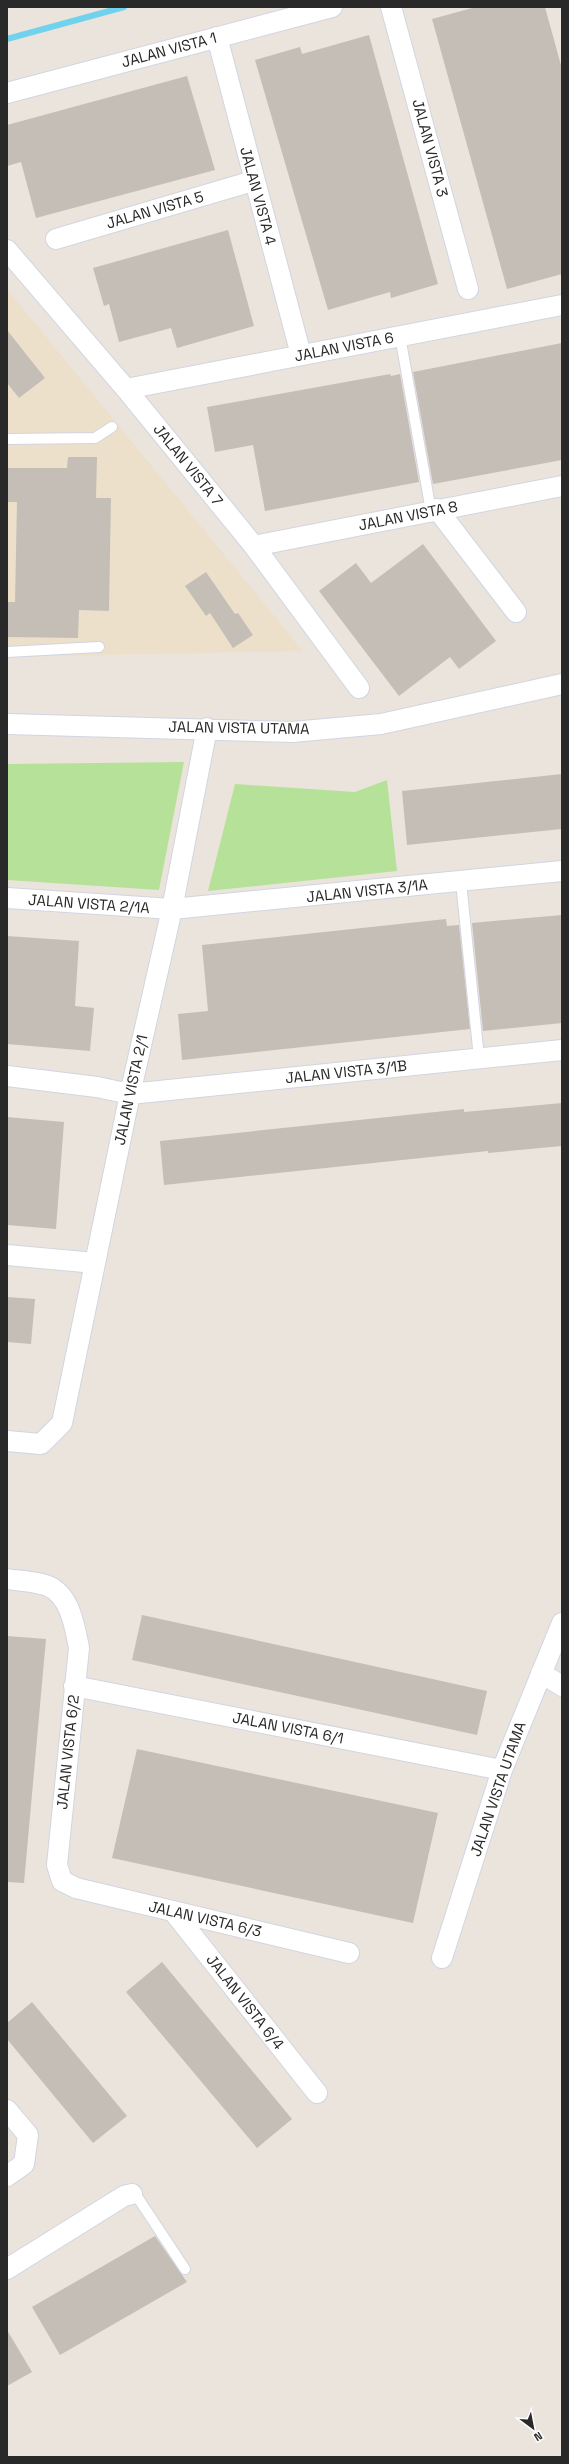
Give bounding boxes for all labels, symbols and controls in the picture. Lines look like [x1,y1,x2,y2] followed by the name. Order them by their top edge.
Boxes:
[119,28,219,71] street label: JALAN VISTA 1
[408,97,453,199] street label: JALAN VISTA 3
[236,145,281,247] street label: JALAN VISTA 4
[104,187,206,233] street label: JALAN VISTA 5
[293,328,395,365] street label: JALAN VISTA 6
[150,420,227,510] street label: JALAN VISTA 7
[357,497,459,534] street label: JALAN VISTA 8
[168,717,310,738] street label: JALAN VISTA UTAMA
[305,875,429,906] street label: JALAN VISTA 3/1A
[28,890,151,917] street label: JALAN VISTA 2/1A
[110,1033,151,1147] street label: JALAN VISTA 2/1
[284,1056,408,1087] street label: JALAN VISTA 3/1B
[52,1694,83,1810] street label: JALAN VISTA 6/2
[231,1707,345,1748] street label: JALAN VISTA 6/1
[466,1718,530,1859] street label: JALAN VISTA UTAMA
[147,1896,263,1941] street label: JALAN VISTA 6/3
[202,1950,289,2053] street label: JALAN VISTA 6/4
[513,2408,553,2448] north arrow
[531,2429,545,2444] text: N

